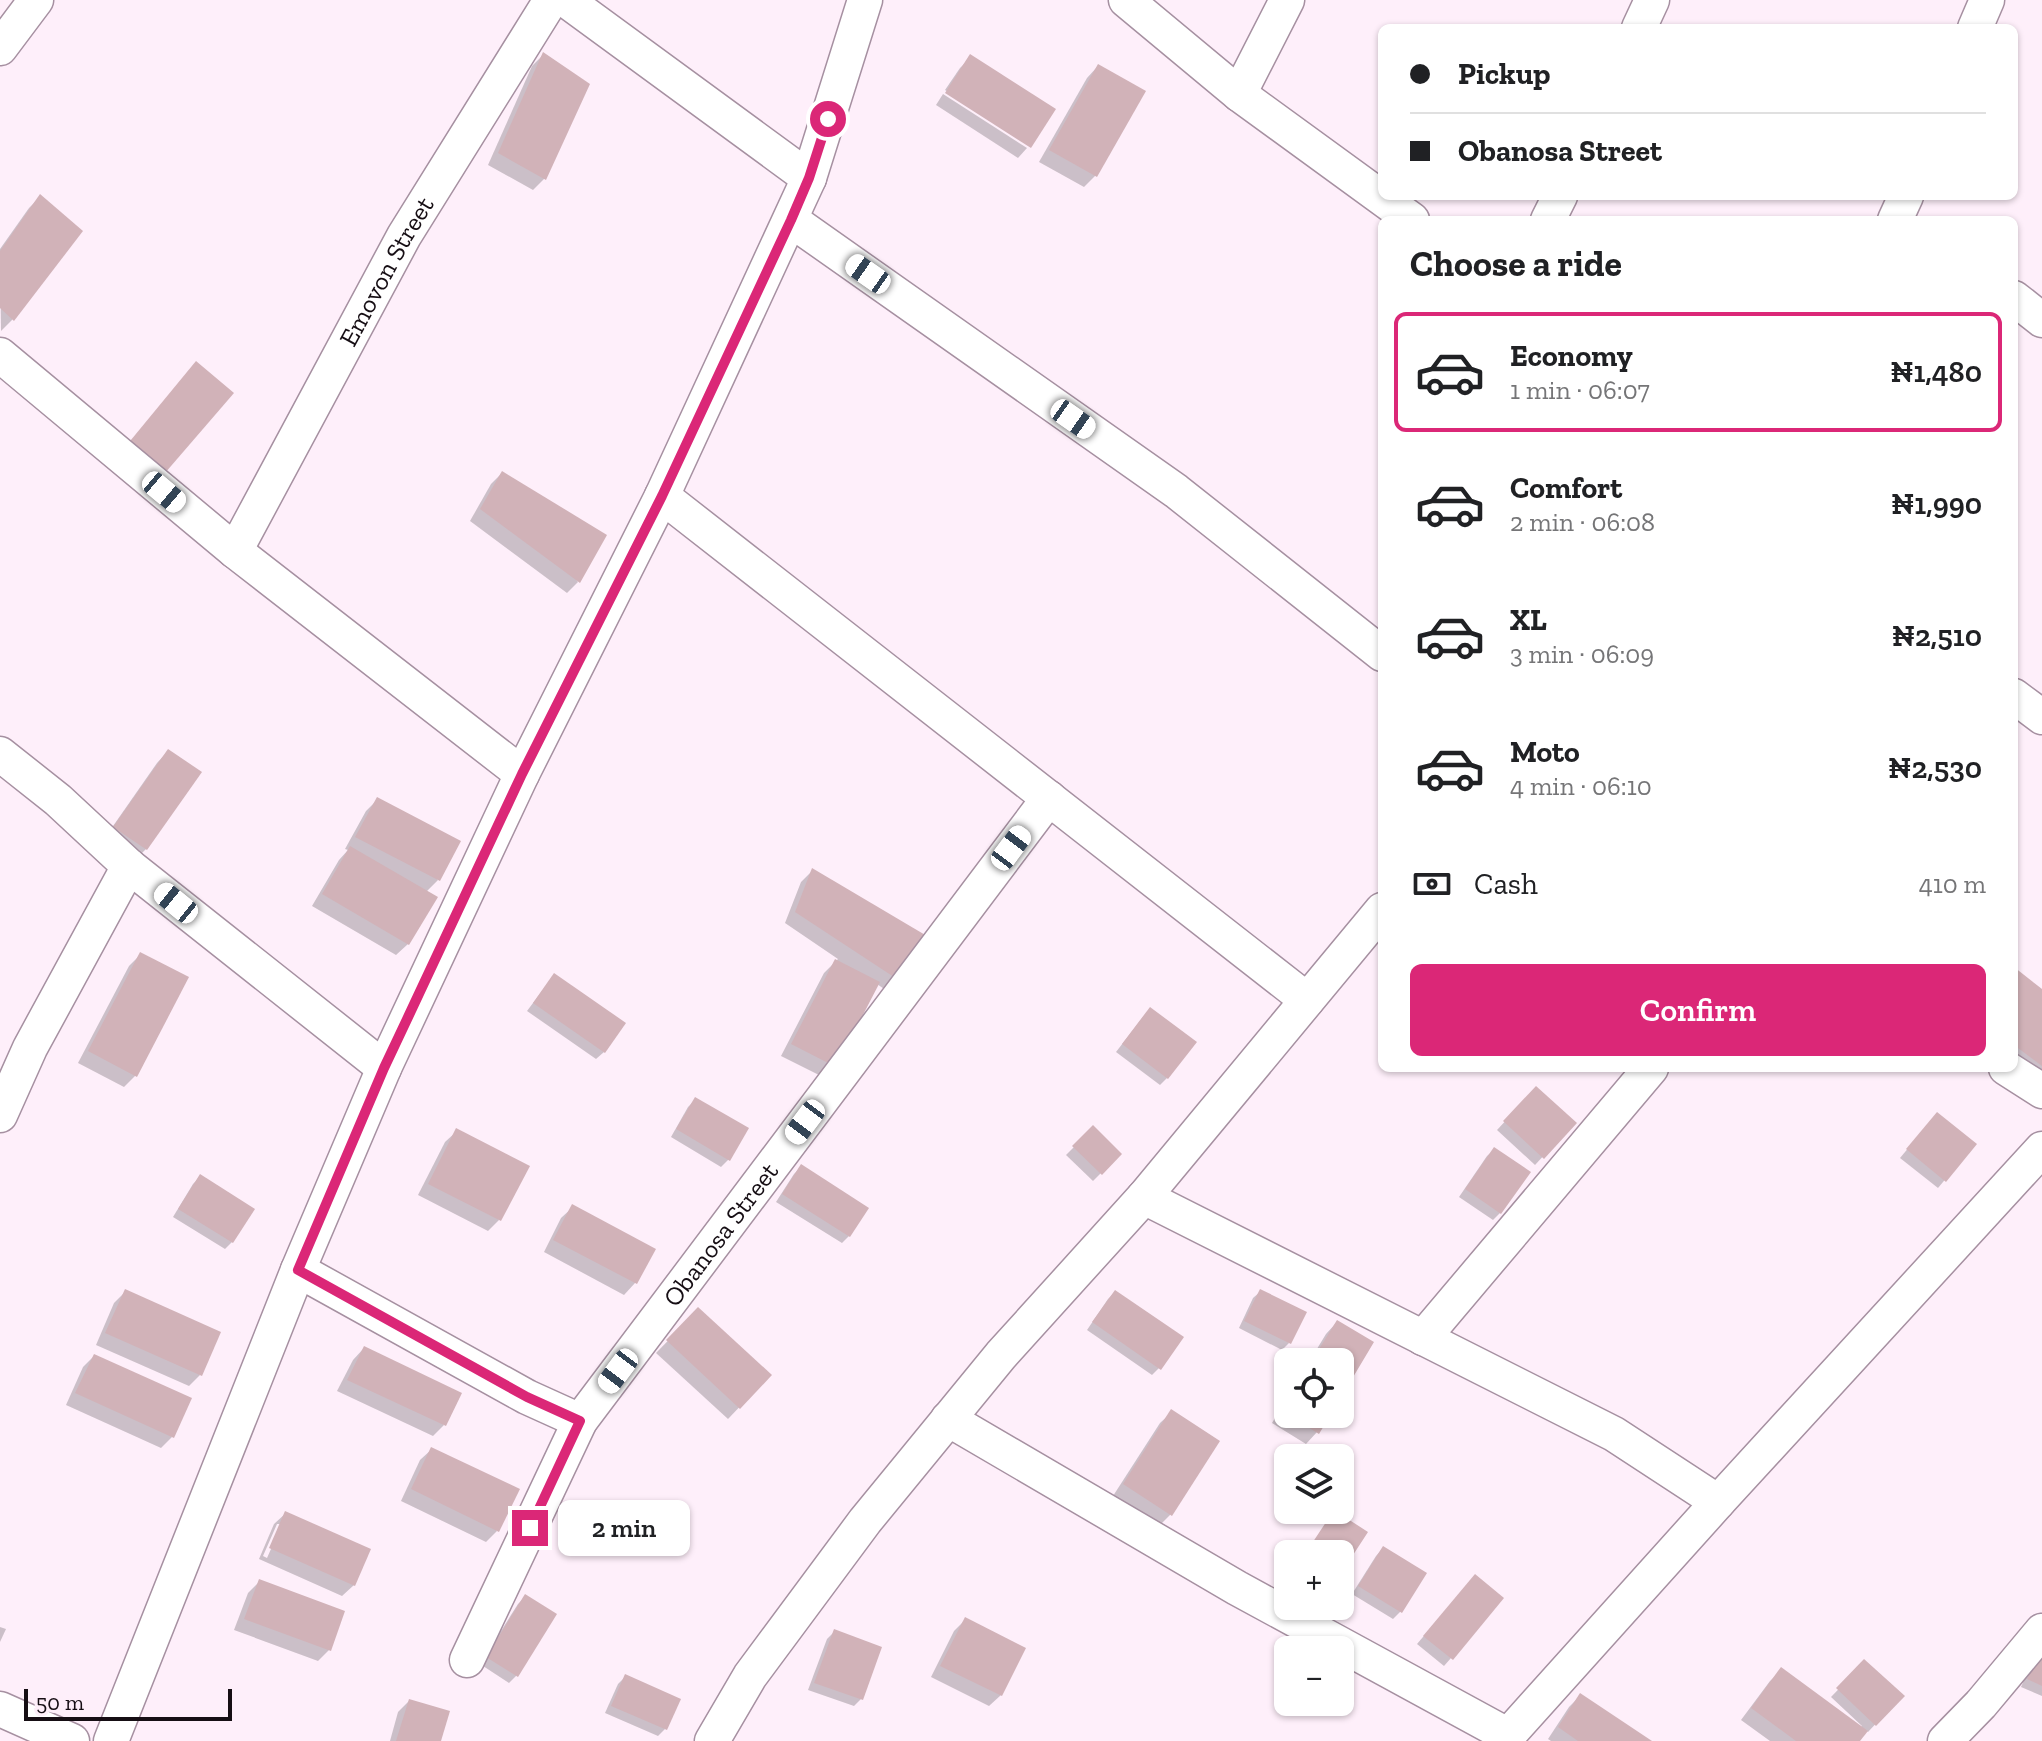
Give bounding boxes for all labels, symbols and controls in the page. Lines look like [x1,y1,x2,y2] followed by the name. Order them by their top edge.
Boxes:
[1458,56,1550,92] text: Pickup
[810,101,846,137] route start
[1458,133,1662,169] text: Obanosa Street
[332,190,441,352] street label: Emovon Street
[1410,242,1622,285] text: Choose a ride
[841,250,895,298] car
[1414,336,1486,408] icon: car
[1510,338,1633,374] text: Economy
[1890,354,1982,390] text: ₦1,480
[1510,374,1650,406] text: 1 min · 06:07
[1046,395,1100,443] car
[138,467,190,517] car
[1414,468,1486,540] icon: car
[1510,470,1622,506] text: Comfort
[1891,486,1982,522] text: ₦1,990
[1510,506,1655,538] text: 2 min · 06:08
[1414,600,1486,672] icon: car
[1510,602,1547,638] text: XL
[1892,618,1982,654] text: ₦2,510
[1510,638,1654,670] text: 3 min · 06:09
[1414,732,1486,804] icon: car
[1510,734,1580,770] text: Moto
[1888,750,1982,786] text: ₦2,530
[1510,770,1652,802] text: 4 min · 06:10
[987,822,1035,874] car
[1410,862,1454,906] icon: cash
[1474,866,1538,902] text: Cash
[1919,868,1986,900] text: 410 m
[150,879,202,927] car
[1410,964,1986,1056] button: Confirm
[781,1096,829,1148] car
[656,1156,785,1313] street label: Obanosa Street
[594,1345,642,1397] car
[1274,1348,1354,1716] map controls
[1274,1348,1354,1428] button: locate
[1274,1444,1354,1524] button: layers
[558,1500,690,1556] callout: 2 min
[512,1510,548,1546] route end
[592,1512,656,1544] text: 2 min
[1274,1540,1354,1620] button: +
[1274,1636,1354,1716] button: −
[24,1685,232,1721] scale bar
[36,1689,84,1716] text: 50 m

